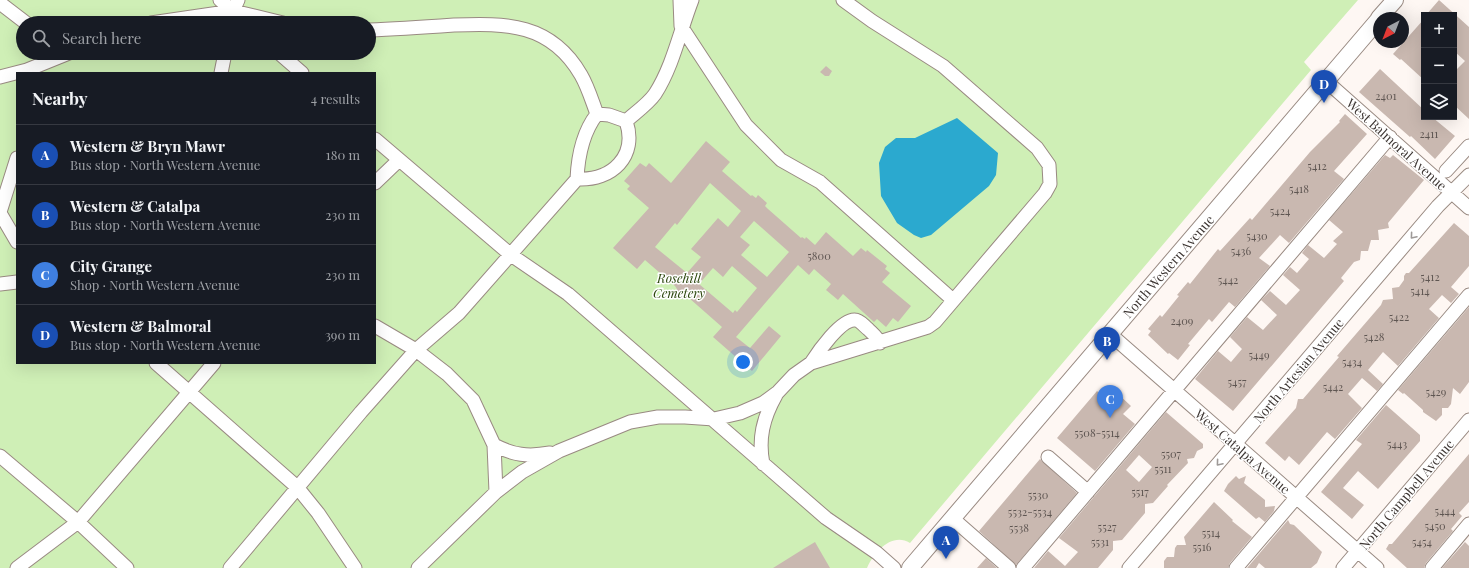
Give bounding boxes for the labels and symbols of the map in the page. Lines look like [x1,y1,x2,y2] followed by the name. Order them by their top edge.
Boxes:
[1373,12,1409,48] north arrow
[1311,70,1337,103] pin: D
[1375,88,1397,103] house number: 2401
[1342,94,1451,194] street label: West Balmoral Avenue
[1420,126,1438,141] house number: 2411
[1307,158,1327,173] house number: 5412
[1289,181,1309,196] house number: 5418
[1270,203,1291,218] house number: 5424
[1119,211,1218,321] street label: North Western Avenue
[1246,228,1268,243] house number: 5430
[1410,231,1417,239] one-way arrow
[1231,243,1252,258] house number: 5436
[807,248,831,263] house number: 5800
[653,269,705,301] park label: Rosehill Cemetery
[1420,269,1440,284] house number: 5412
[1218,272,1238,287] house number: 5442
[1410,283,1430,298] house number: 5414
[1389,309,1409,324] house number: 5422
[1171,313,1194,328] house number: 2409
[1249,314,1347,426] street label: North Artesian Avenue
[1094,327,1120,360] pin: B
[1364,329,1385,344] house number: 5428
[1248,347,1270,362] house number: 5449
[733,352,753,372] your location
[1342,354,1363,369] house number: 5434
[1227,374,1247,389] house number: 5457
[1323,379,1343,394] house number: 5442
[1426,384,1447,399] house number: 5429
[1097,385,1123,418] pin: C
[1191,404,1294,497] street label: West Catalpa Avenue
[1074,425,1120,440] house number: 5508-5514
[1355,435,1457,553] street label: North Campbell Avenue
[1387,436,1407,451] house number: 5443
[1161,446,1182,461] house number: 5507
[1217,458,1224,465] one-way arrow
[1154,461,1172,476] house number: 5511
[1131,484,1149,499] house number: 5517
[1028,487,1049,502] house number: 5530
[1435,503,1456,518] house number: 5444
[1008,504,1053,519] house number: 5532-5534
[1424,518,1446,533] house number: 5450
[1098,519,1117,534] house number: 5527
[1009,520,1029,535] house number: 5538
[1202,525,1221,540] house number: 5514
[933,526,959,559] pin: A
[1091,534,1109,549] house number: 5531
[1412,534,1433,549] house number: 5454
[1193,539,1212,554] house number: 5516

